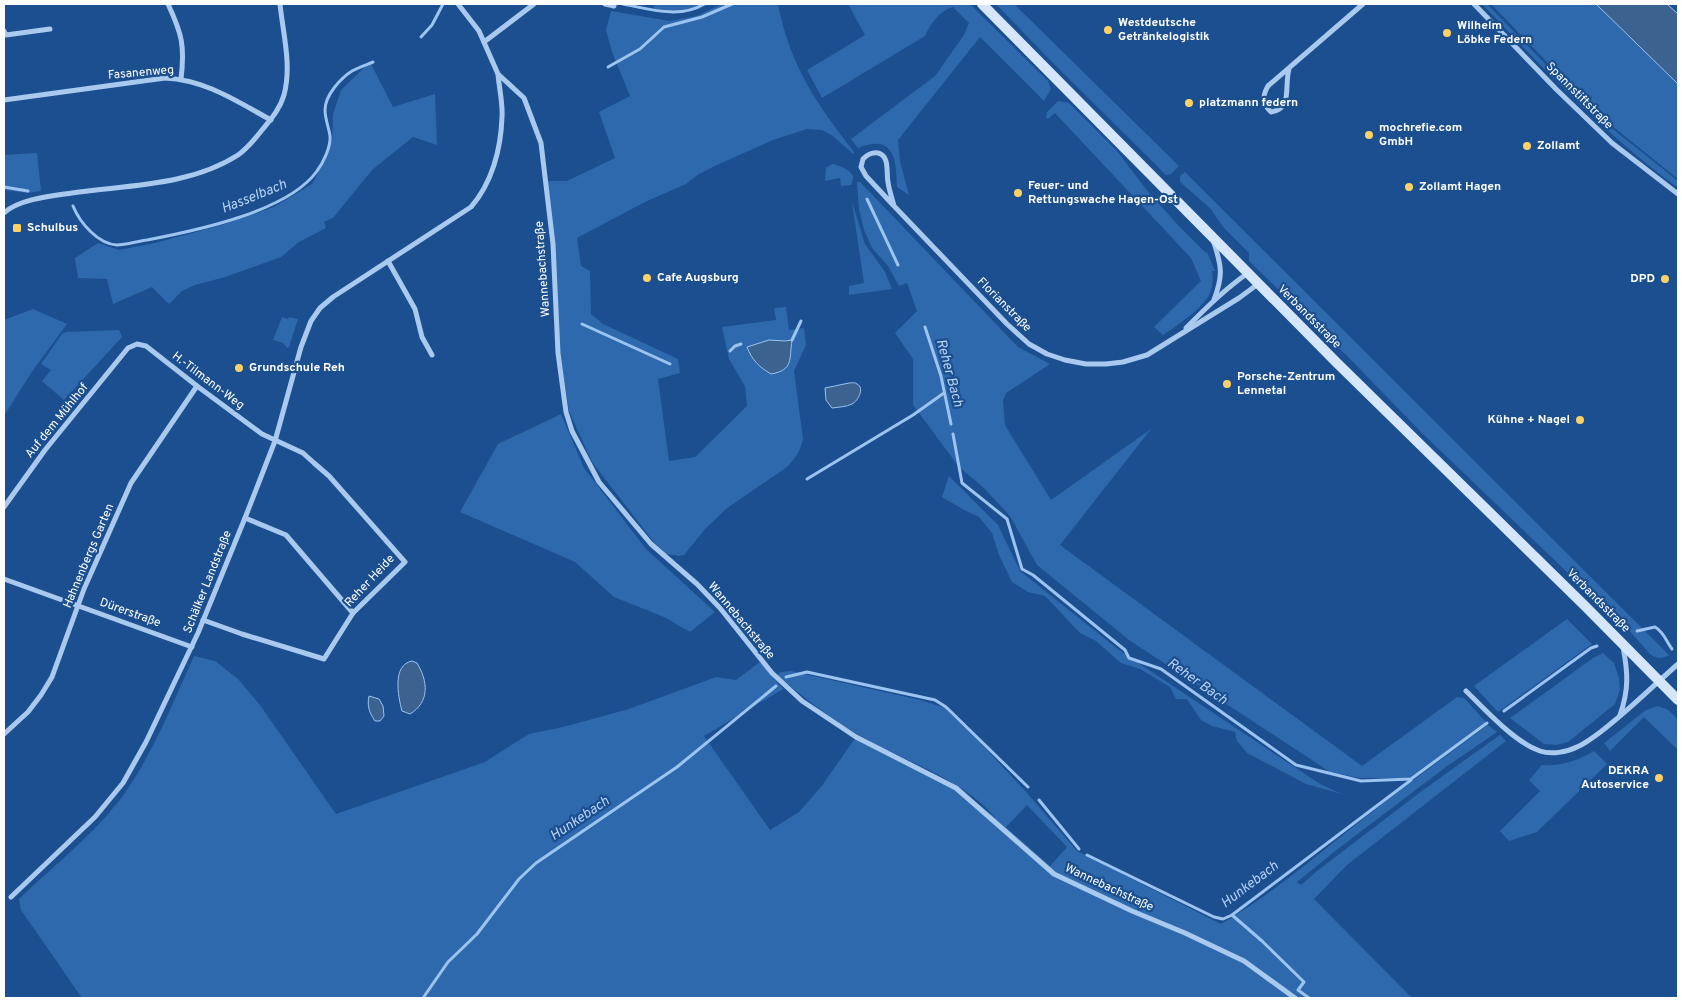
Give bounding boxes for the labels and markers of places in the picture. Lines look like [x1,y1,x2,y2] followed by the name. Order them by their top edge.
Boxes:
[1118,15,1210,45] place label: Westdeutsche Getränkelogistik
[1457,18,1532,48] place label: Wilhelm Löbke Federn
[1102,24,1114,36] marker: Westdeutsche Getränkelogistik
[1441,27,1453,39] marker: Wilhelm Löbke Federn
[1199,95,1298,111] place label: platzmann federn
[1183,97,1195,109] marker: platzmann federn
[1379,120,1462,150] place label: mochrefie.com GmbH
[1363,129,1375,141] marker: mochrefie.com GmbH
[1537,138,1580,154] place label: Zollamt
[1521,140,1533,152] marker: Zollamt
[1028,178,1178,208] place label: Feuer- und Rettungswache Hagen-Ost
[1419,179,1501,195] place label: Zollamt Hagen
[1403,181,1415,193] marker: Zollamt Hagen
[1012,187,1024,199] marker: Feuer- und Rettungswache Hagen-Ost
[27,220,78,236] place label: Schulbus
[11,222,23,234] marker: Schulbus
[657,270,739,286] place label: Cafe Augsburg
[1630,271,1655,287] place label: DPD
[641,272,653,284] marker: Cafe Augsburg
[1659,273,1671,285] marker: DPD
[249,360,345,376] place label: Grundschule Reh
[233,362,245,374] marker: Grundschule Reh
[1237,369,1335,399] place label: Porsche-Zentrum Lennetal
[1221,378,1233,390] marker: Porsche-Zentrum Lennetal
[1487,412,1570,428] place label: Kühne + Nagel
[1574,414,1586,426] marker: Kühne + Nagel
[1581,763,1649,793] place label: DEKRA Autoservice
[1653,772,1665,784] marker: DEKRA Autoservice

